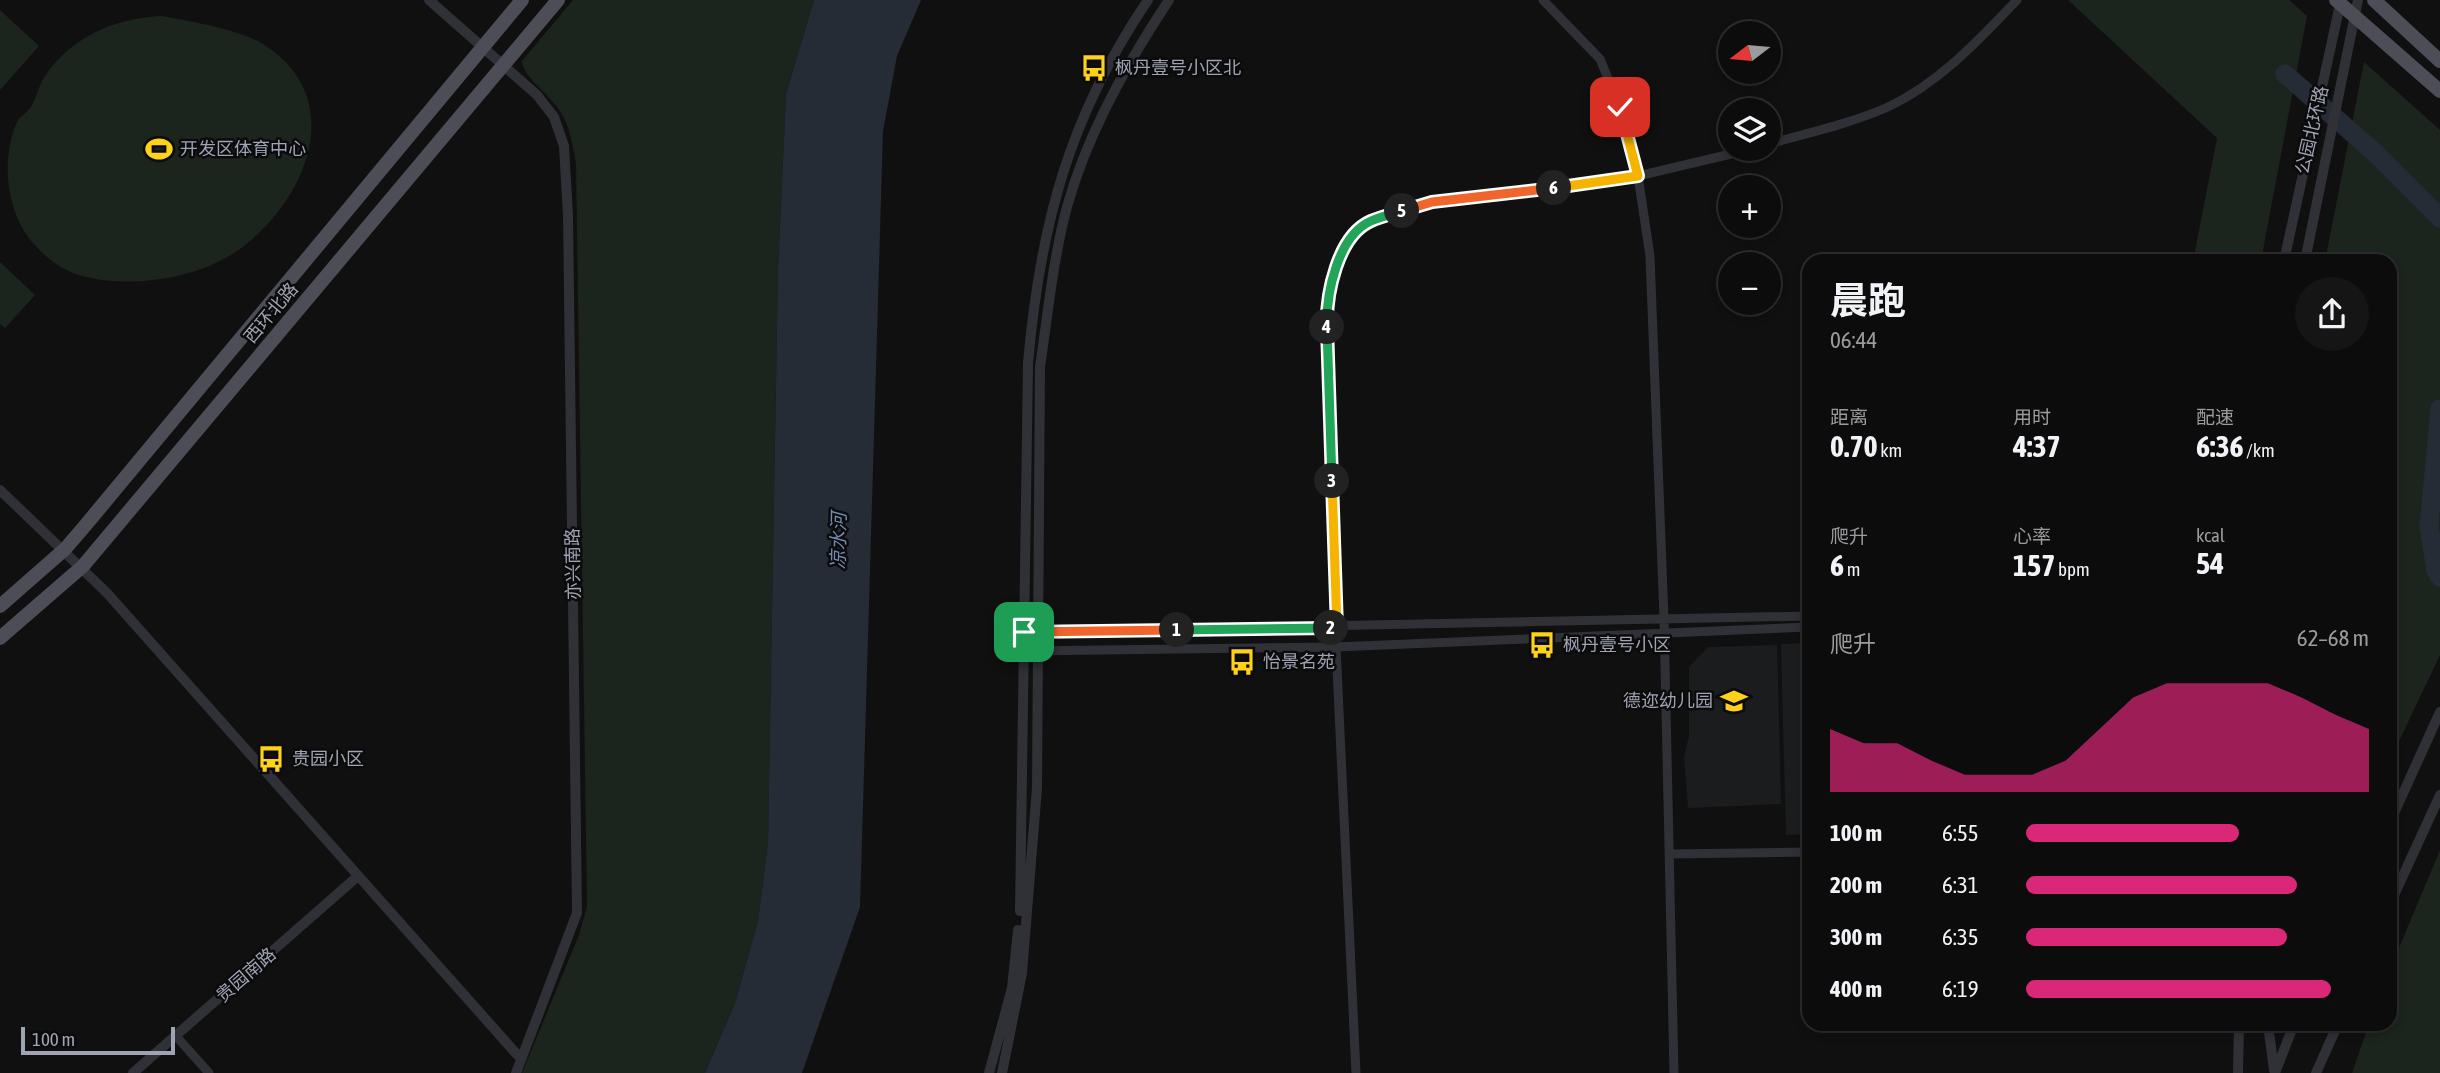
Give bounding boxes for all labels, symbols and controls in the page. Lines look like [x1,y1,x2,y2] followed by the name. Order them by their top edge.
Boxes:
[1718,21,1782,84] north arrow
[1718,21,1781,315] map controls
[1079,53,1109,83] bus stop icon: 枫丹壹号小区北
[1115,57,1241,78] place label: 枫丹壹号小区北
[1590,77,1650,137] pin
[2291,84,2332,176] street label: 公园北环路
[1601,88,1639,126] icon: check
[1718,98,1781,161] button: layers
[144,134,174,164] sports icon: 开发区体育中心
[180,138,306,159] place label: 开发区体育中心
[1536,170,1572,206] pin: 6
[1718,175,1781,238] button: +
[1549,176,1558,198] text: 6
[1384,194,1420,228] pin: 5
[1397,199,1406,221] text: 5
[1718,252,1781,315] button: −
[2295,277,2369,351] button: share
[239,278,302,347] street label: 西环北路
[1830,279,1906,322] text: 晨跑
[1310,310,1344,344] pin: 4
[1322,315,1331,337] text: 4
[1830,327,1877,353] text: 06:44
[1830,406,1868,428] text: 距离
[2013,406,2051,428] text: 用时
[2196,406,2234,428] text: 配速
[1830,429,1878,463] text: 0.70
[2013,429,2061,463] text: 4:37
[2196,429,2244,463] text: 6:36
[1878,439,1902,461] text: km
[2244,439,2275,461] text: /km
[1314,463,1350,498] pin: 3
[1327,469,1336,491] text: 3
[827,508,850,570] water label: 凉水河
[2196,524,2225,546] text: kcal
[1830,525,1868,547] text: 爬升
[2013,525,2051,547] text: 心率
[561,528,584,600] street label: 亦兴南路
[2196,546,2224,580] text: 54
[1830,548,1844,582] text: 6
[2013,548,2055,582] text: 157
[1844,558,1860,580] text: m
[2055,558,2090,580] text: bpm
[994,602,1054,662] pin
[1314,610,1348,646] pin: 2
[1160,612,1194,648] pin: 1
[1005,613,1043,651] icon: arrive
[1326,616,1335,638] text: 2
[1172,618,1181,640] text: 1
[2297,625,2369,651] text: 62–68 m
[1527,630,1557,660] bus stop icon: 枫丹壹号小区
[1830,631,1876,657] text: 爬升
[1563,634,1671,655] place label: 枫丹壹号小区
[1227,647,1257,677] bus stop icon: 怡景名苑
[1263,651,1335,672] place label: 怡景名苑
[1719,686,1749,716] school or university icon: 德迩幼儿园
[1623,690,1713,711] place label: 德迩幼儿园
[256,744,286,774] bus stop icon: 贵园小区
[292,748,364,769] place label: 贵园小区
[1830,820,1882,846] text: 100 m
[1942,820,1979,846] text: 6:55
[1830,872,1882,898] text: 200 m
[1942,872,1979,898] text: 6:31
[1830,924,1882,950] text: 300 m
[1942,924,1979,950] text: 6:35
[212,943,280,1006] street label: 贵园南路
[1830,976,1882,1002] text: 400 m
[1942,976,1979,1002] text: 6:19
[21,1024,175,1056] scale bar
[32,1028,75,1050] text: 100 m

